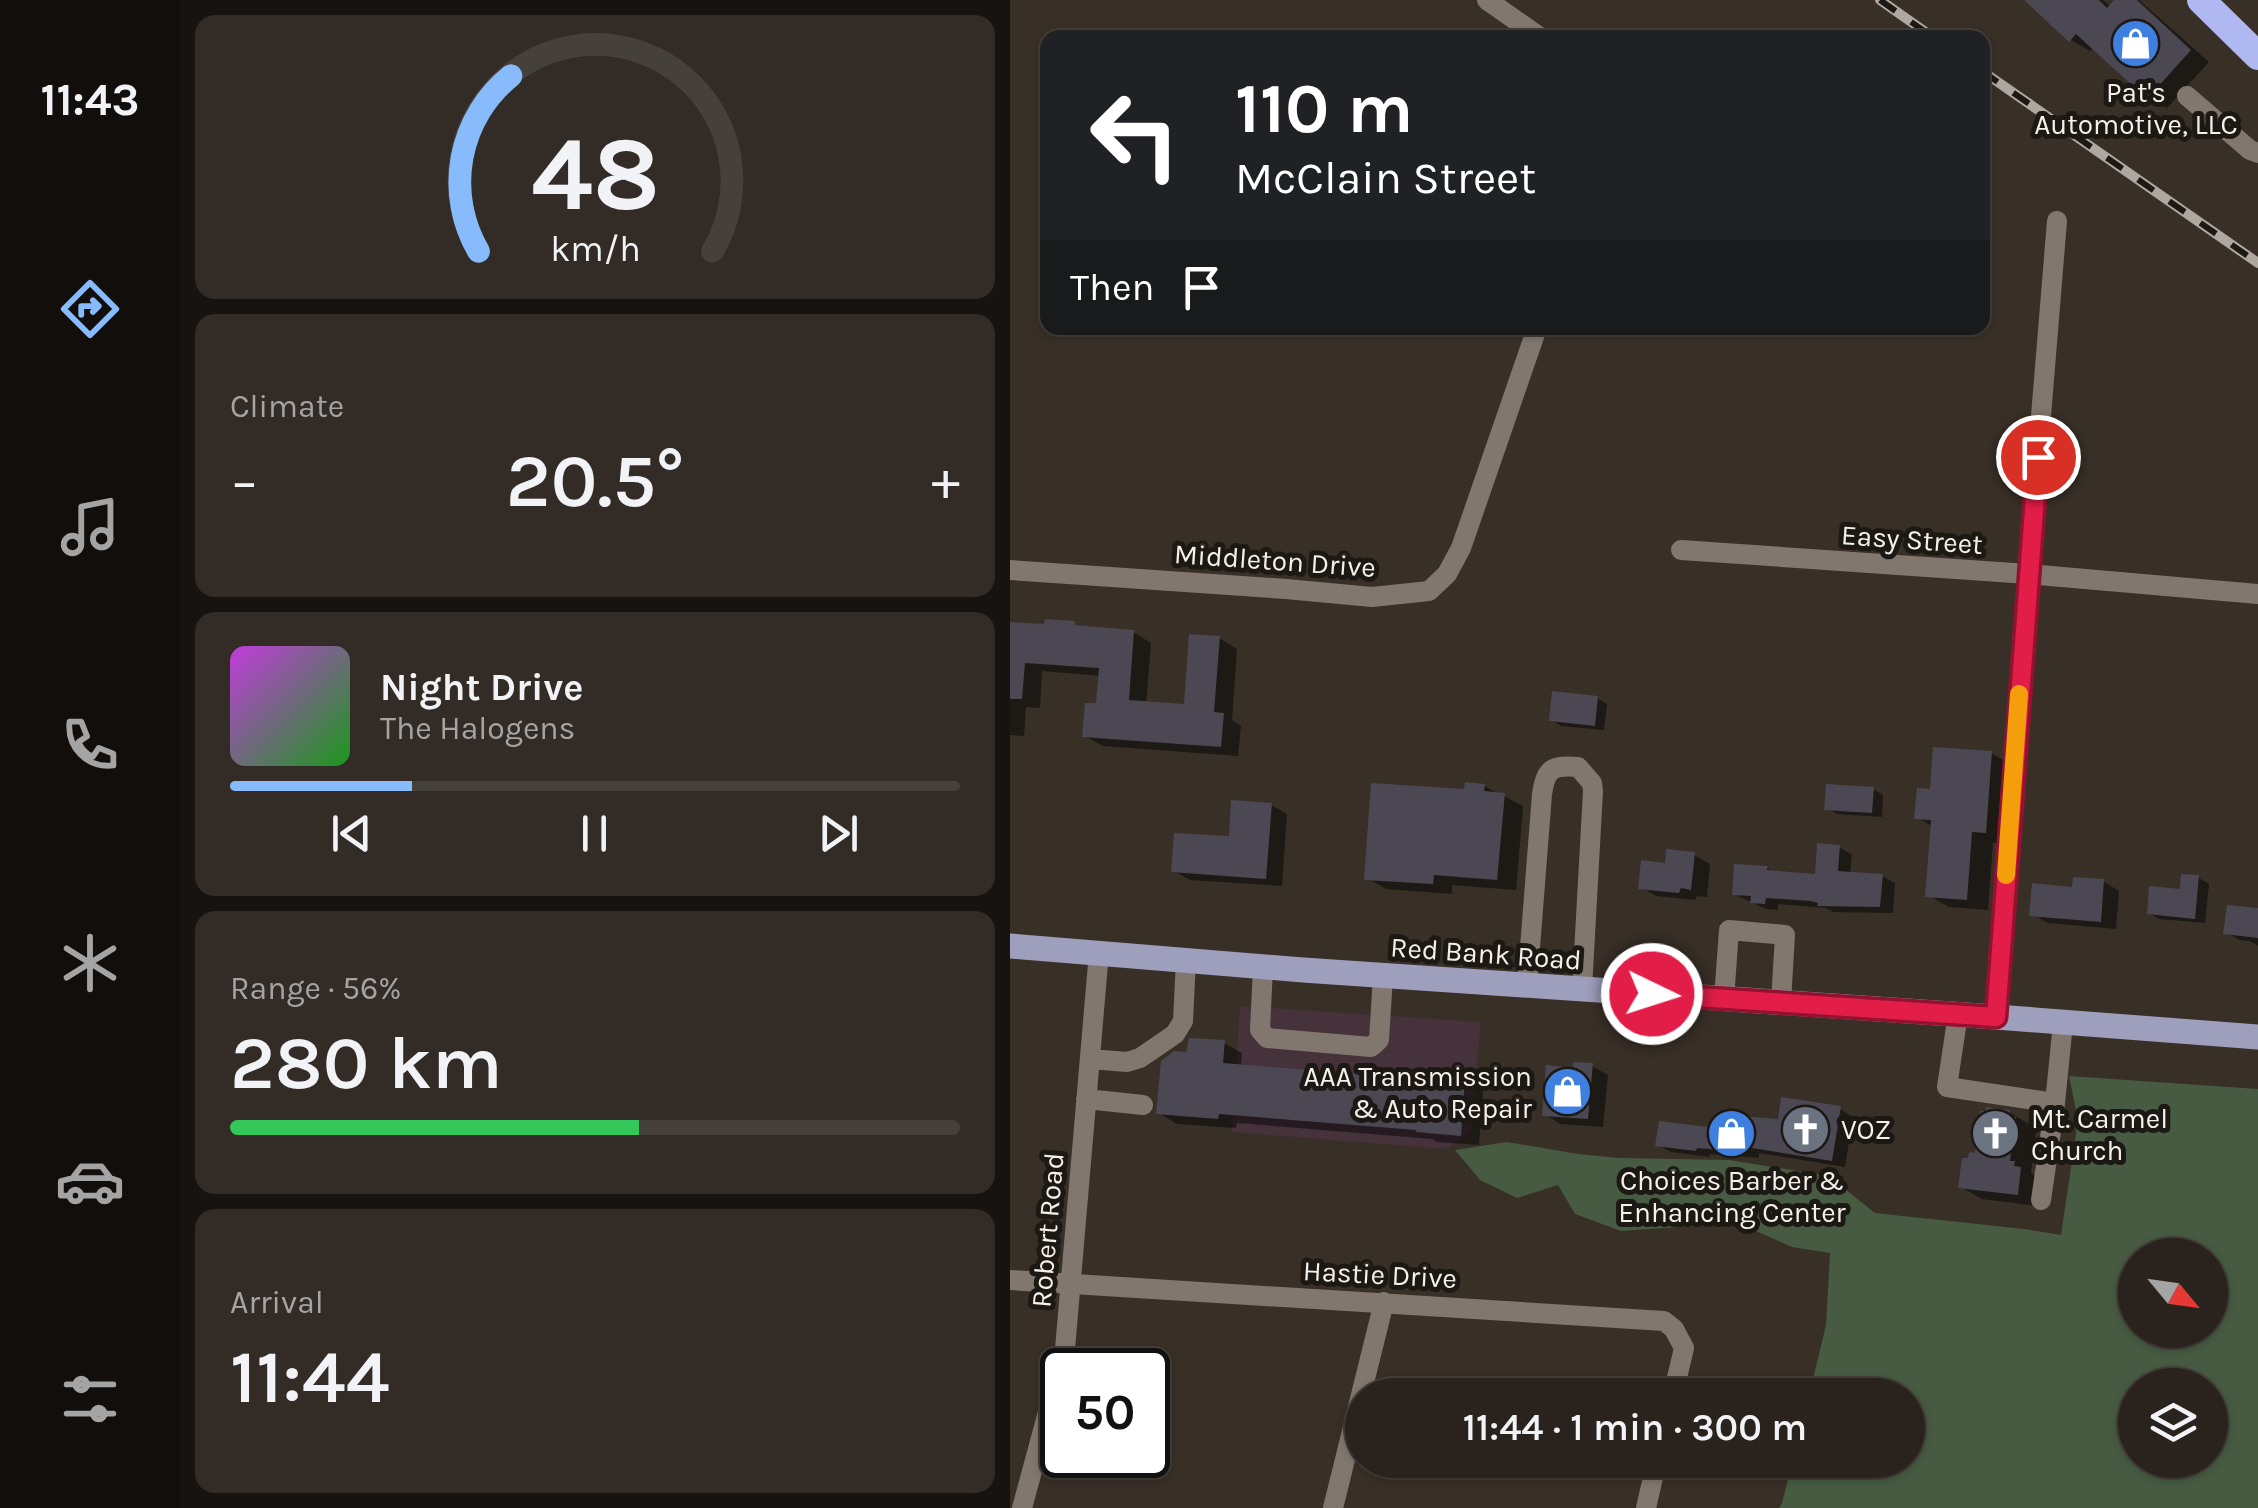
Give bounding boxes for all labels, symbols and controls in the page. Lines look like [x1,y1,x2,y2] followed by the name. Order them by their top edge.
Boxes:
[2110,18,2162,70] shop icon: Pat's Automotive, LLC
[1235,68,1413,150] text: 110 m
[1070,70,1200,200] icon: left
[41,74,139,126] text: 11:43
[2034,76,2238,141] place label: Pat's Automotive, LLC
[530,114,660,235] text: 48
[1235,152,1536,204] text: McClain Street
[550,228,640,270] text: km/h
[1174,260,1229,315] icon: arrive
[1070,265,1154,310] text: Then
[55,274,125,344] icon: directions
[230,388,344,425] text: Climate
[1996,415,2081,500] pin
[2011,430,2066,485] icon: arrive
[506,437,684,525] text: 20.5°
[230,449,259,513] text: −
[931,449,960,513] text: +
[55,492,125,562] icon: music
[1840,518,1984,561] street label: Easy Street
[1173,537,1377,584] street label: Middleton Drive
[380,665,583,710] text: Night Drive
[55,710,125,780] icon: phone
[380,710,575,747] text: The Halogens
[324,806,379,861] icon: previous
[567,806,622,861] icon: pause
[811,806,866,861] icon: next
[55,928,125,998] icon: climate
[1389,930,1583,977] street label: Red Bank Road
[1600,942,1704,1046] position arrow
[230,970,402,1007] text: Range · 56%
[230,1019,503,1107] text: 280 km
[1303,1060,1533,1125] place label: AAA Transmission & Auto Repair
[1541,1066,1593,1118] shop icon: AAA Transmission & Auto Repair
[2031,1102,2168,1167] place label: Mt. Carmel Church
[1780,1103,1832,1155] church icon: VOZ
[1706,1107,1758,1159] shop icon: Choices Barber & Enhancing Center
[1970,1108,2022,1160] church icon: Mt. Carmel Church
[1841,1113,1891,1146] place label: VOZ
[55,1146,125,1216] icon: car
[1024,1151,1071,1309] street label: Robert Road
[1618,1164,1847,1229] place label: Choices Barber & Enhancing Center
[2118,1238,2228,1348] north arrow
[2118,1238,2228,1478] map controls
[1302,1254,1458,1295] street label: Hastie Drive
[230,1284,324,1321] text: Arrival
[230,1333,390,1421] text: 11:44
[1040,1348,1170,1478] speed limit sign: 50
[55,1364,125,1434] icon: filters
[2118,1368,2228,1478] button: layers
[1463,1405,1807,1450] text: 11:44 · 1 min · 300 m

